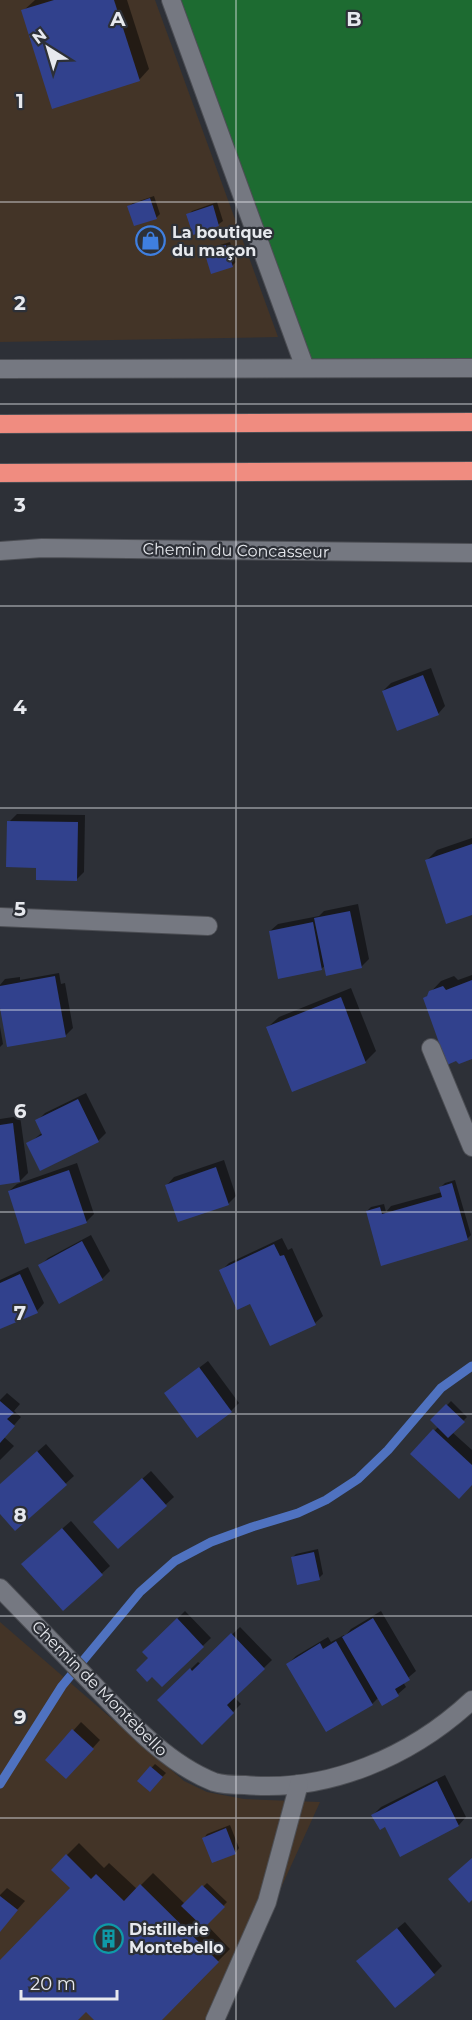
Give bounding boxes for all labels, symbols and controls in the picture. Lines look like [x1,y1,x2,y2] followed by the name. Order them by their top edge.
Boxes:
[109,7,126,31] text: A
[346,7,362,31] text: B
[18,18,78,78] north arrow
[28,25,50,48] text: N
[16,89,24,113] text: 1
[172,223,273,261] place label: La boutique du maçon
[135,225,167,257] shop icon: La boutique du maçon
[14,291,26,315] text: 2
[13,493,26,517] text: 3
[143,539,329,562] street label: Chemin du Concasseur
[13,695,27,719] text: 4
[14,897,26,921] text: 5
[14,1099,27,1123] text: 6
[14,1301,26,1325] text: 7
[13,1503,27,1527] text: 8
[28,1617,171,1760] street label: Chemin de Montebello
[14,1705,26,1729] text: 9
[129,1920,224,1957] place label: Distillerie Montebello
[92,1922,124,1954] building icon: Distillerie Montebello
[21,1963,117,2001] scale bar
[30,1973,76,1995] text: 20 m

